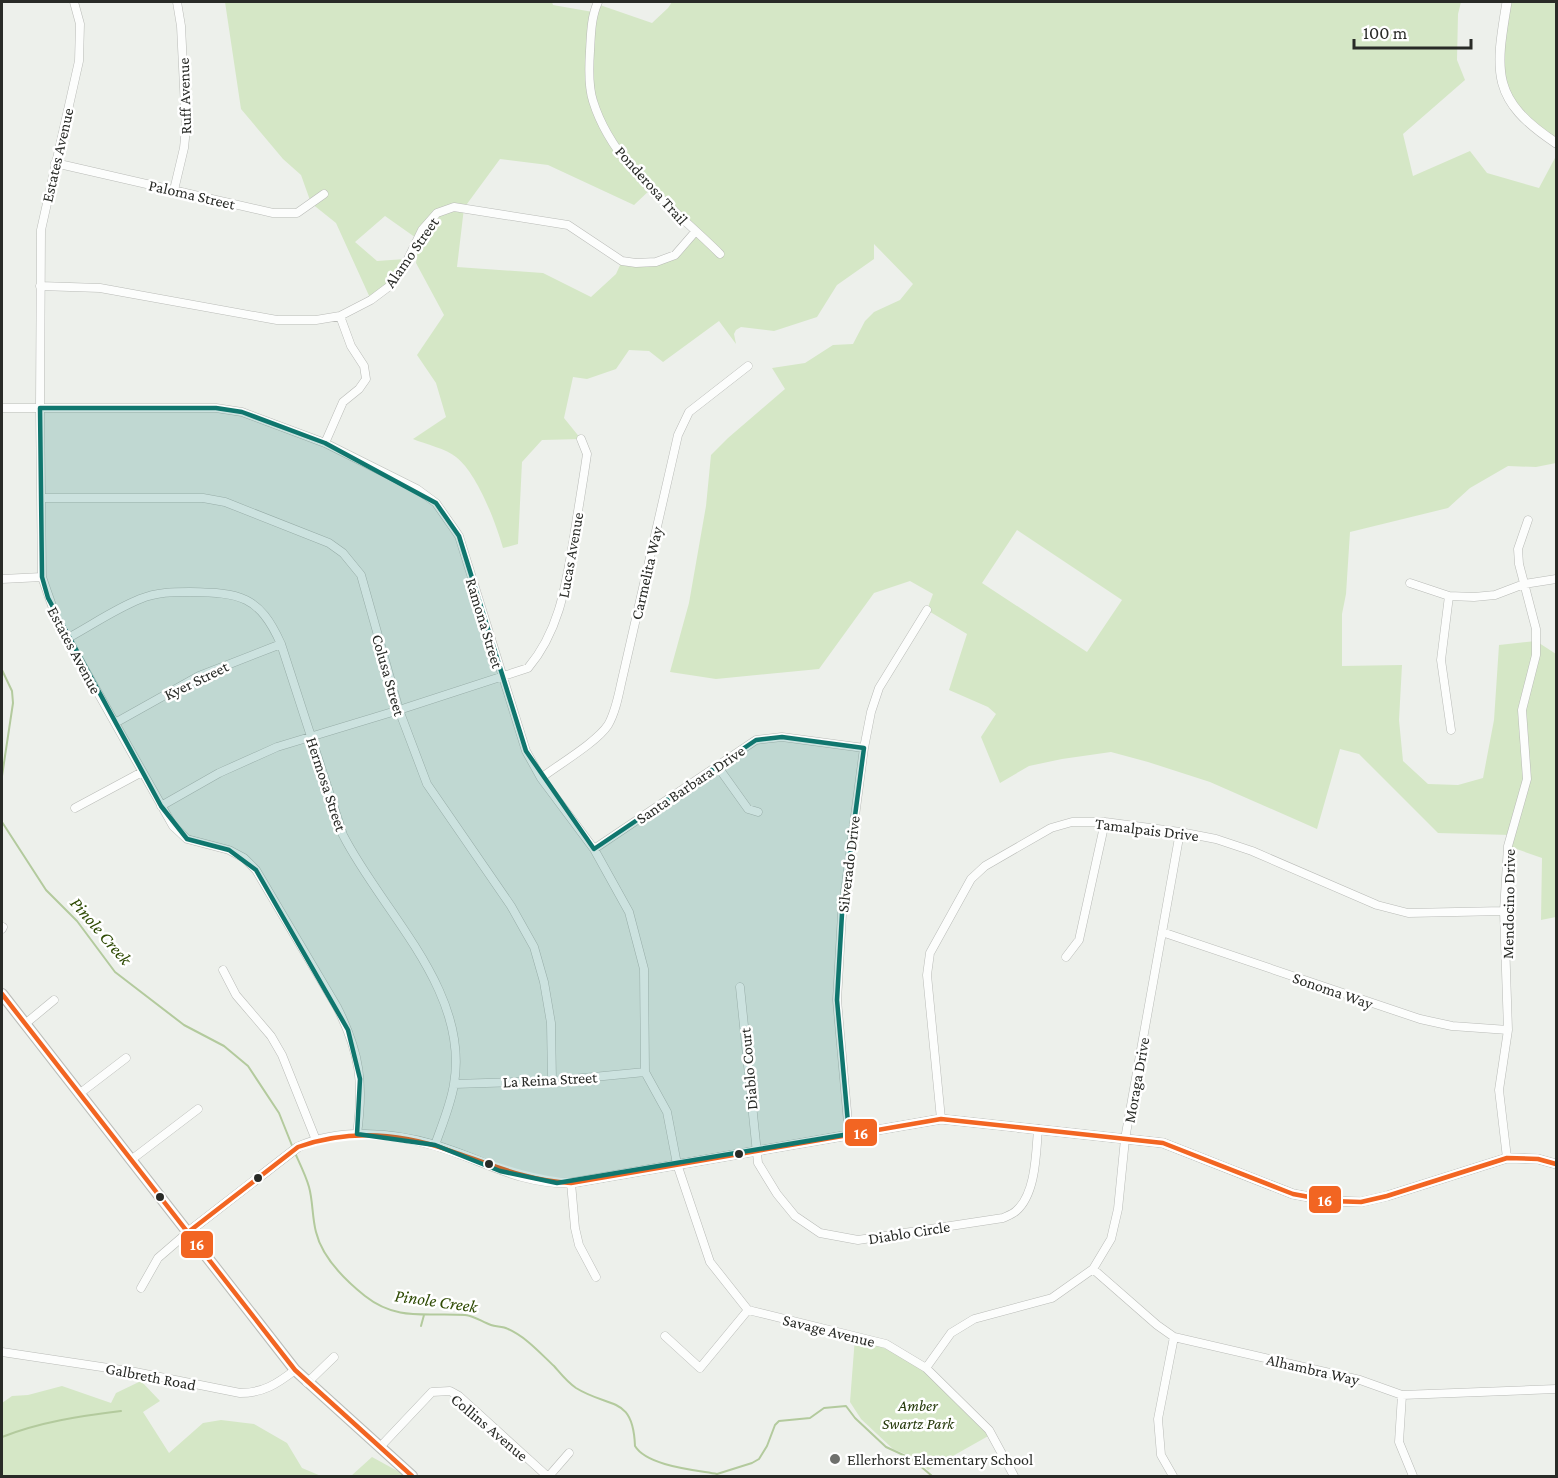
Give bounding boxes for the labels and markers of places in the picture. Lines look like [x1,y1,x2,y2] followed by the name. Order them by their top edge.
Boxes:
[733,1148,745,1160] unlabelled marker
[483,1158,495,1170] unlabelled marker
[252,1172,264,1184] unlabelled marker
[154,1191,166,1203] unlabelled marker
[847,1451,1033,1469] place label: Ellerhorst Elementary School
[828,1452,842,1466] marker: Ellerhorst Elementary School

